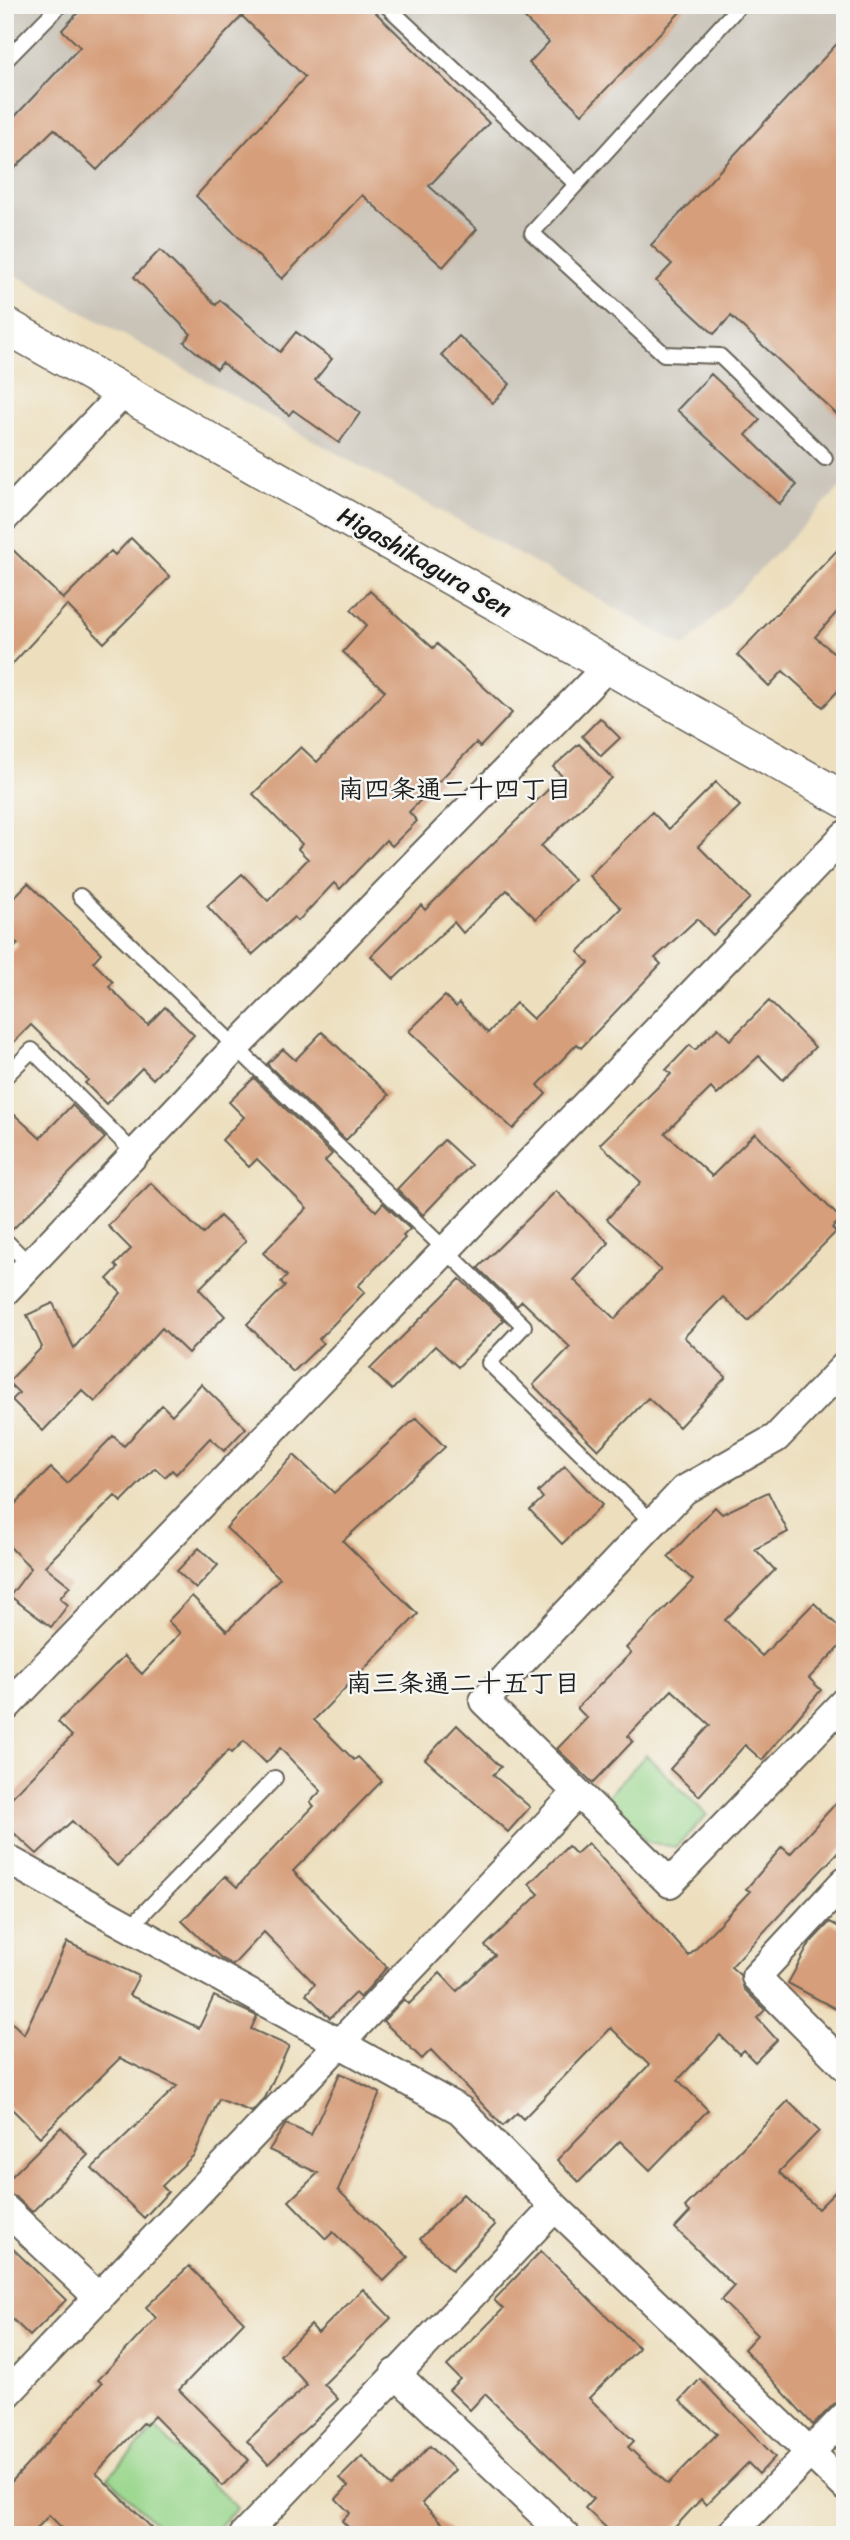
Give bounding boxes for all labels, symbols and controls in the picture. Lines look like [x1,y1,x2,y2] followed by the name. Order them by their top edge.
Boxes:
[330,495,521,629] street label: Higashikagura Sen
[338,766,572,812] district label: 南四条通二十四丁目
[346,1660,580,1706] district label: 南三条通二十五丁目

